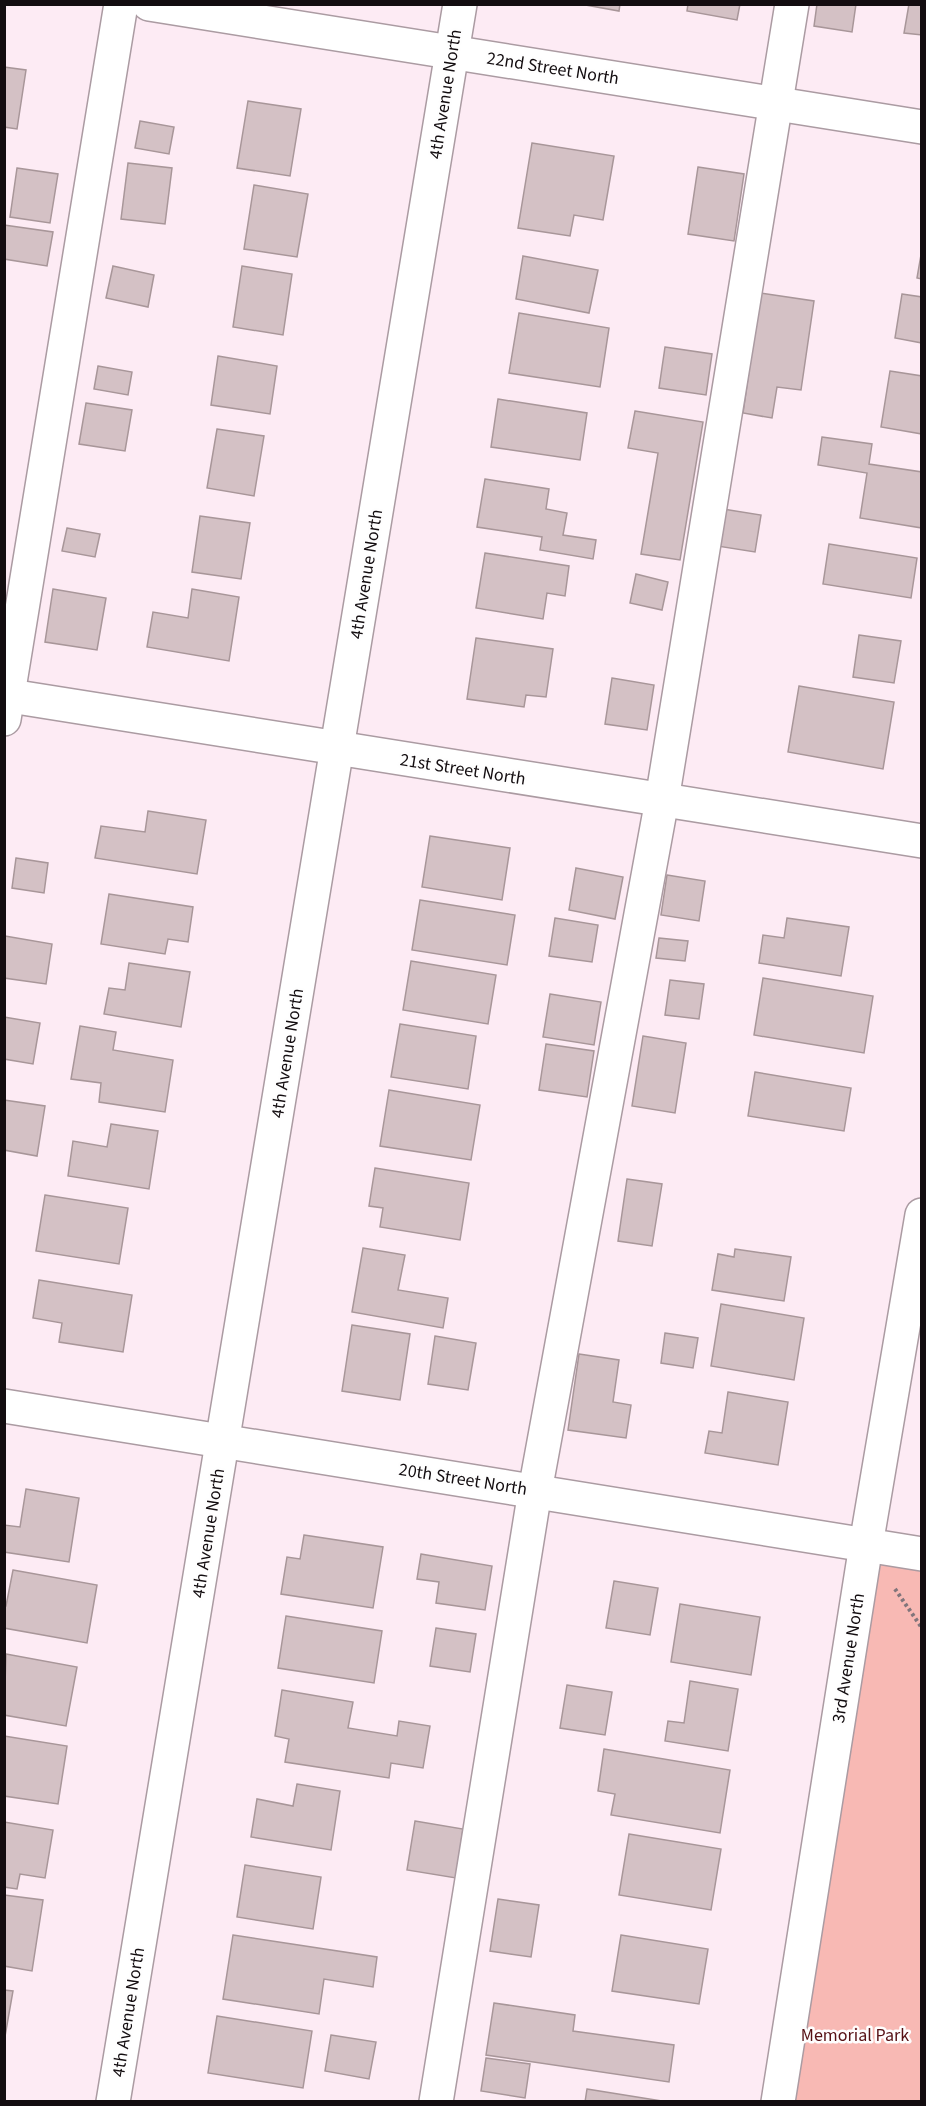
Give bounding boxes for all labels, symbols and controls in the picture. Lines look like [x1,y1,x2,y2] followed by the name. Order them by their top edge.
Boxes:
[423,27,468,161] street label: 4th Avenue North
[485,46,621,91] street label: 22nd Street North
[344,507,389,641] street label: 4th Avenue North
[398,747,528,792] street label: 21st Street North
[265,986,310,1120] street label: 4th Avenue North
[397,1457,529,1502] street label: 20th Street North
[186,1466,231,1600] street label: 4th Avenue North
[826,1591,871,1725] street label: 3rd Avenue North
[106,1945,151,2079] street label: 4th Avenue North
[801,2023,909,2048] park label: Memorial Park

